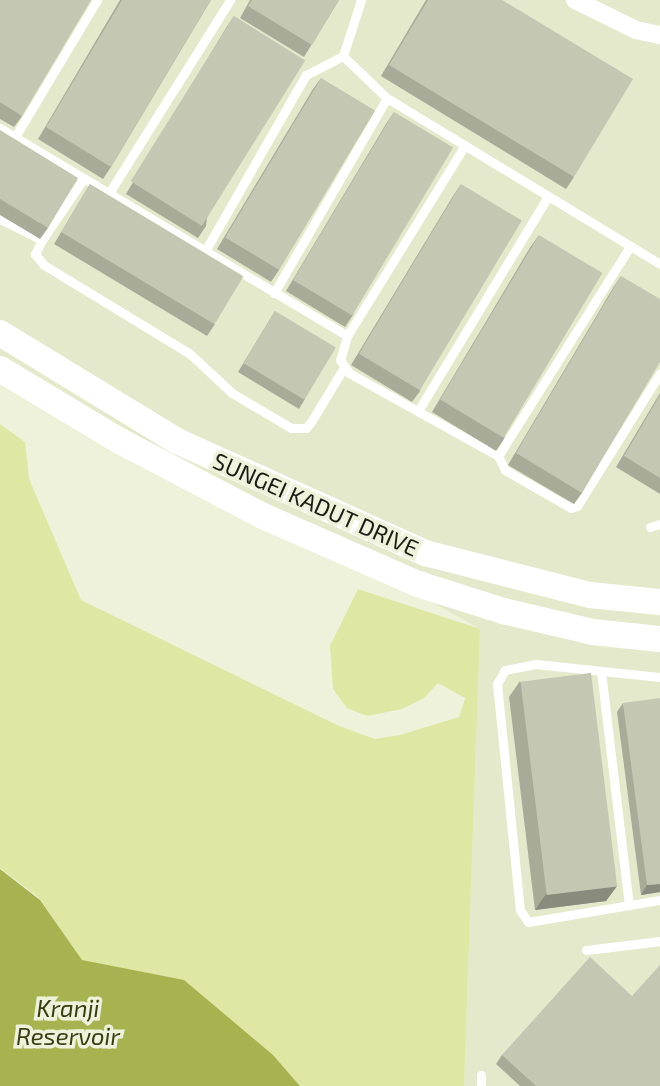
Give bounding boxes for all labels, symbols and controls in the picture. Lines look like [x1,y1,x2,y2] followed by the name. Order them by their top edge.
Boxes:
[209,446,423,562] street label: SUNGEI KADUT DRIVE
[16,994,120,1050] water label: Kranji Reservoir

